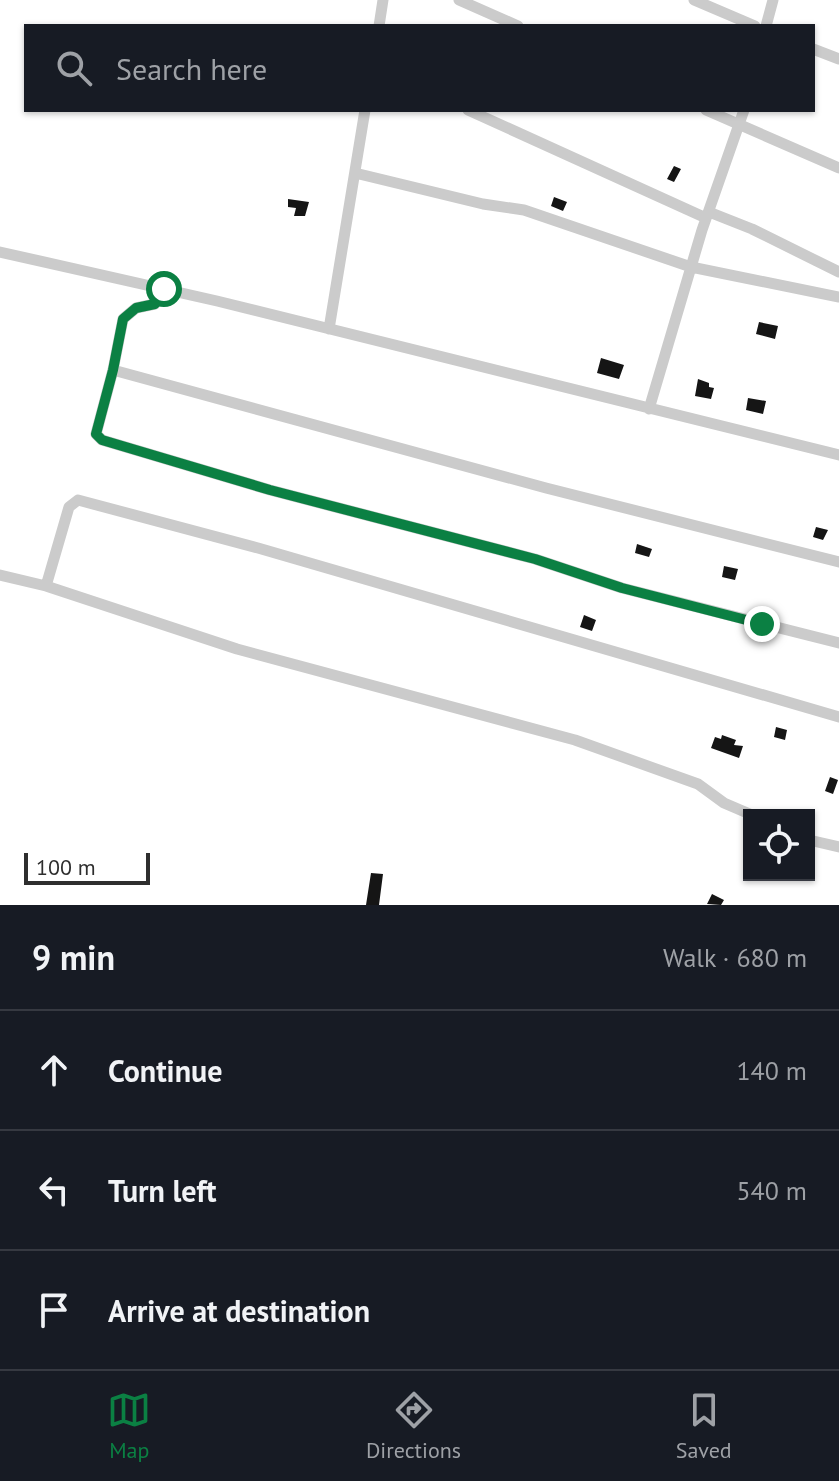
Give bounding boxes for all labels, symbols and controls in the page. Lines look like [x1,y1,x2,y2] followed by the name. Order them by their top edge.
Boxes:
[24,24,815,112] search box
[52,46,96,90] icon: search
[116,49,267,88] text: Search here
[146,271,182,307] route start
[744,606,780,642] route end
[743,809,815,881] map controls
[743,809,815,881] button: locate
[24,849,150,885] scale bar
[36,853,96,881] text: 100 m
[32,935,115,979] text: 9 min
[663,941,807,974] text: Walk · 680 m
[32,1048,76,1092] icon: ahead
[108,1051,222,1090] text: Continue
[736,1054,807,1087] text: 140 m
[32,1168,76,1212] icon: left
[108,1171,216,1210] text: Turn left
[736,1174,807,1207] text: 540 m
[32,1288,76,1332] icon: arrive
[108,1291,370,1330] text: Arrive at destination
[107,1388,151,1464] tab: Map
[366,1388,461,1464] tab: Directions
[676,1388,732,1464] tab: Saved

